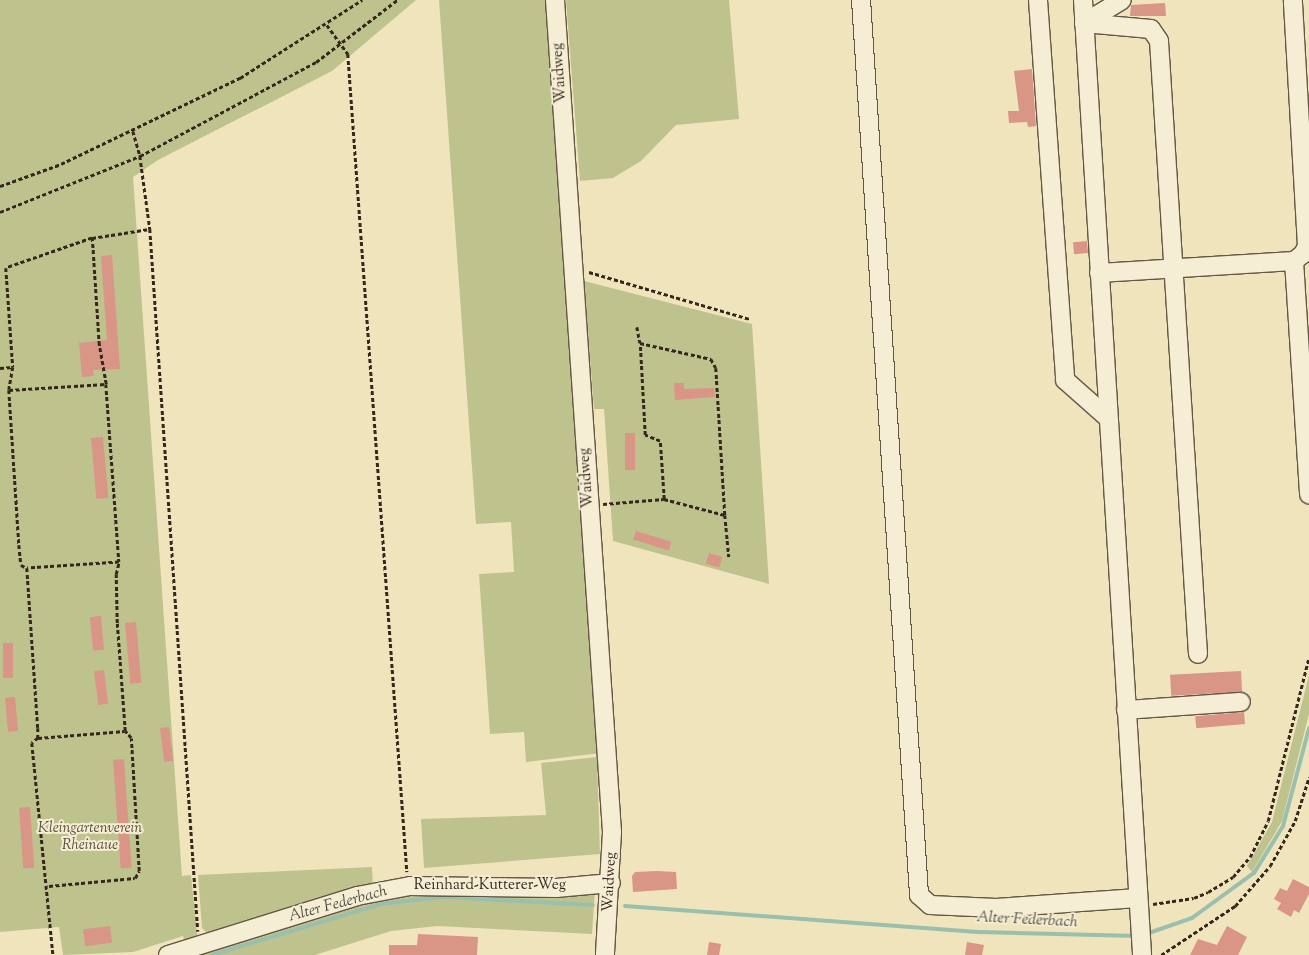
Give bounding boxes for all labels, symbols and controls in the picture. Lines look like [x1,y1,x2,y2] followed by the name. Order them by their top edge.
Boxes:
[549,42,571,104] street label: Waidweg
[576,447,598,509] street label: Waidweg
[38,819,142,854] park label: Kleingartenverein Rheinaue
[599,851,621,913] street label: Waidweg
[414,877,566,895] street label: Reinhard-Kutterer-Weg
[287,883,389,927] water label: Alter Federbach
[976,909,1078,933] water label: Alter Federbach

